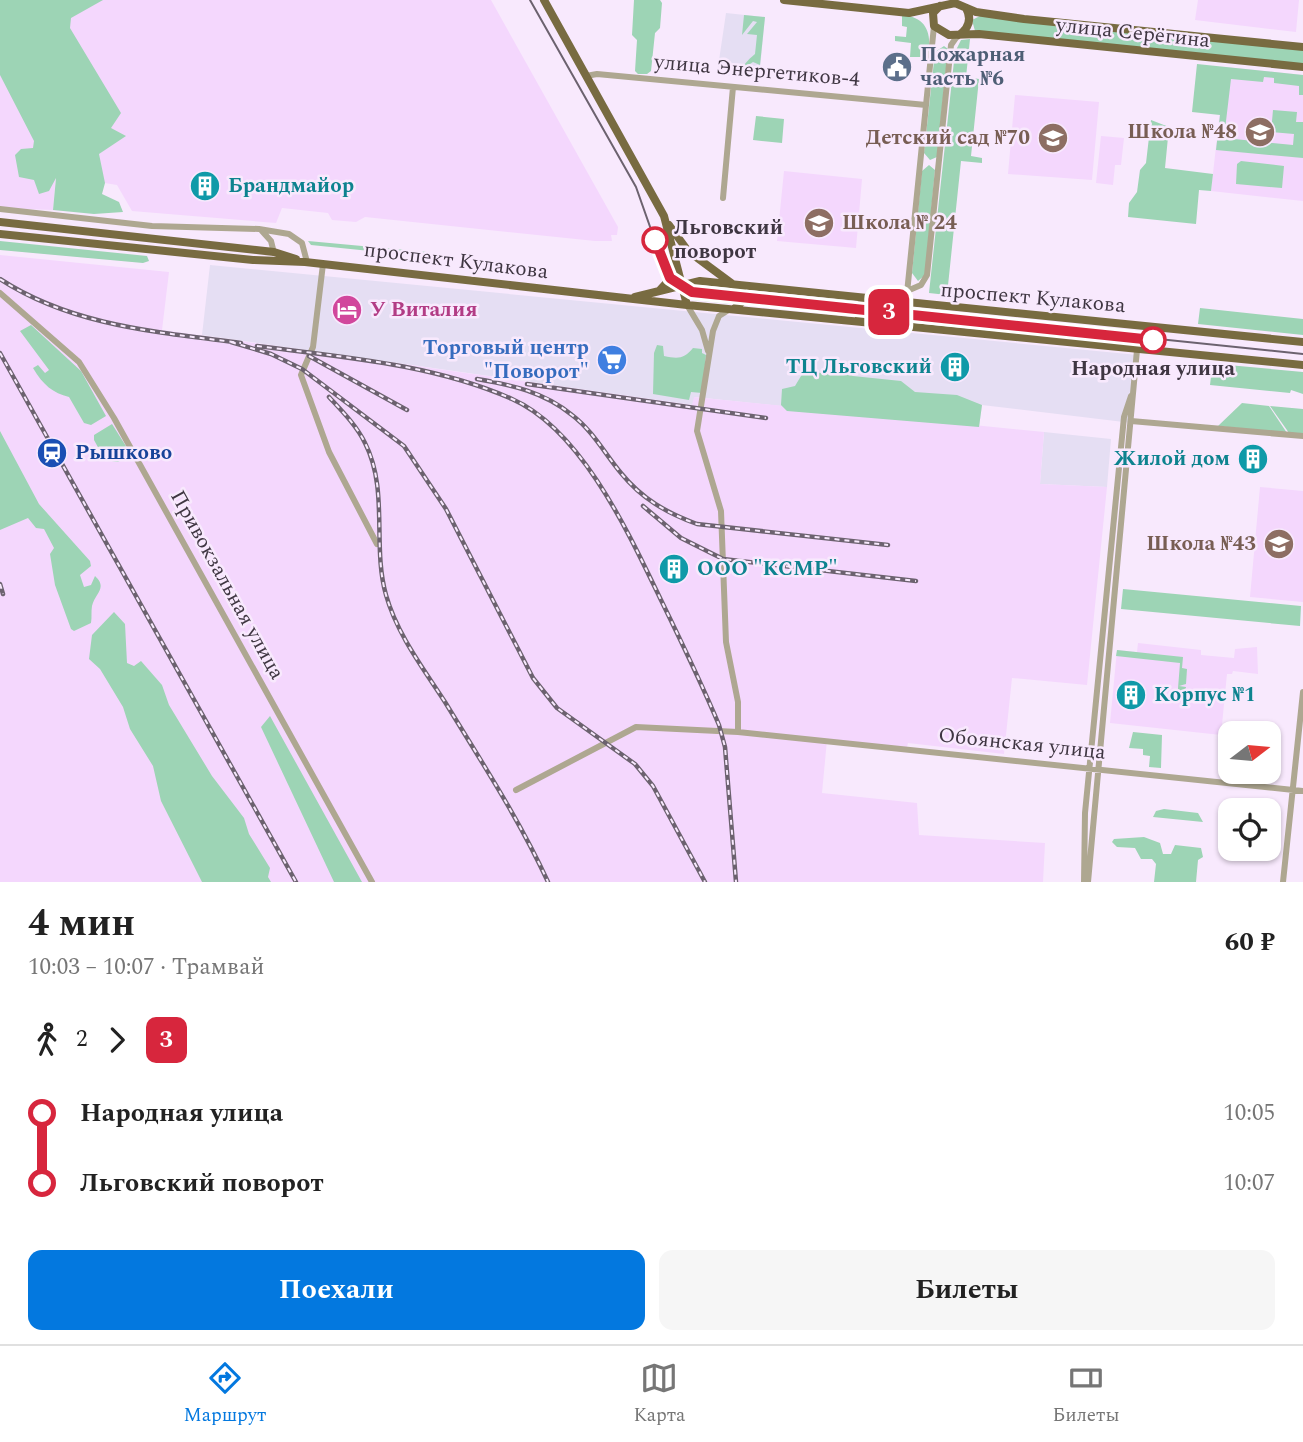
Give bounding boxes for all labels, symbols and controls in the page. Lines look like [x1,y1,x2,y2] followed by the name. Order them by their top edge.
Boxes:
[1054,9,1212,57] street label: улица Серёгина
[920,39,1025,95] place label: Пожарная часть №6
[652,46,862,96] street label: улица Энергетиков-4
[880,50,914,84] public building icon: Пожарная часть №6
[1243,115,1277,149] school or university icon: Школа №48
[1127,116,1237,148] place label: Школа №48
[1036,121,1070,155] school or university icon: Детский сад №70
[866,122,1030,154] place label: Детский сад №70
[188,169,222,203] building icon: Брандмайор
[228,170,354,202] place label: Брандмайор
[802,206,836,240] school or university icon: Школа № 24
[842,207,957,239] place label: Школа № 24
[674,212,783,268] place label: Льговский поворот
[642,227,668,253] marker: Льговский поворот
[362,234,551,288] street label: проспект Кулакова
[939,274,1128,322] street label: проспект Кулакова
[866,289,912,335] line badge: 3
[330,293,364,327] hotel icon: У Виталия
[370,294,478,326] place label: У Виталия
[882,294,896,330] text: 3
[1140,327,1166,353] marker: Народная улица
[423,332,589,388] place label: Торговый центр "Поворот"
[595,343,629,377] supermarket icon: Торговый центр "Поворот"
[938,350,972,384] building icon: ТЦ Льговский
[786,351,932,383] place label: ТЦ Льговский
[1071,353,1235,385] place label: Народная улица
[35,436,69,470] station icon: Рышково
[75,437,172,469] place label: Рышково
[1236,442,1270,476] building icon: Жилой дом
[1113,443,1230,475] place label: Жилой дом
[162,484,293,686] street label: Привокзальная улица
[1262,527,1296,561] school or university icon: Школа №43
[1146,528,1256,560] place label: Школа №43
[657,552,691,586] building icon: ООО "КСМР"
[697,553,838,585] place label: ООО "КСМР"
[1114,678,1148,712] building icon: Корпус №1
[1154,679,1256,711] place label: Корпус №1
[937,719,1108,769] street label: Обоянская улица
[1218,721,1281,784] north arrow
[1218,721,1281,861] map controls
[1218,798,1281,861] button: locate
[28,895,135,953] text: 4 мин
[1225,922,1275,962] text: 60 ₽
[28,950,264,985] text: 10:03 – 10:07 · Трамвай
[28,1021,66,1059] icon: walk
[98,1021,136,1059] icon: forward
[76,1022,88,1057] text: 2
[160,1022,173,1058] text: 3
[80,1093,283,1133] text: Народная улица
[1223,1096,1275,1131] text: 10:05
[80,1163,324,1203] text: Льговский поворот
[1223,1166,1275,1201] text: 10:07
[28,1250,645,1330] button: Поехали
[659,1250,1275,1330] button: Билеты
[184,1359,266,1430] tab: Маршрут
[633,1359,685,1430] tab: Карта
[1053,1359,1119,1430] tab: Билеты

